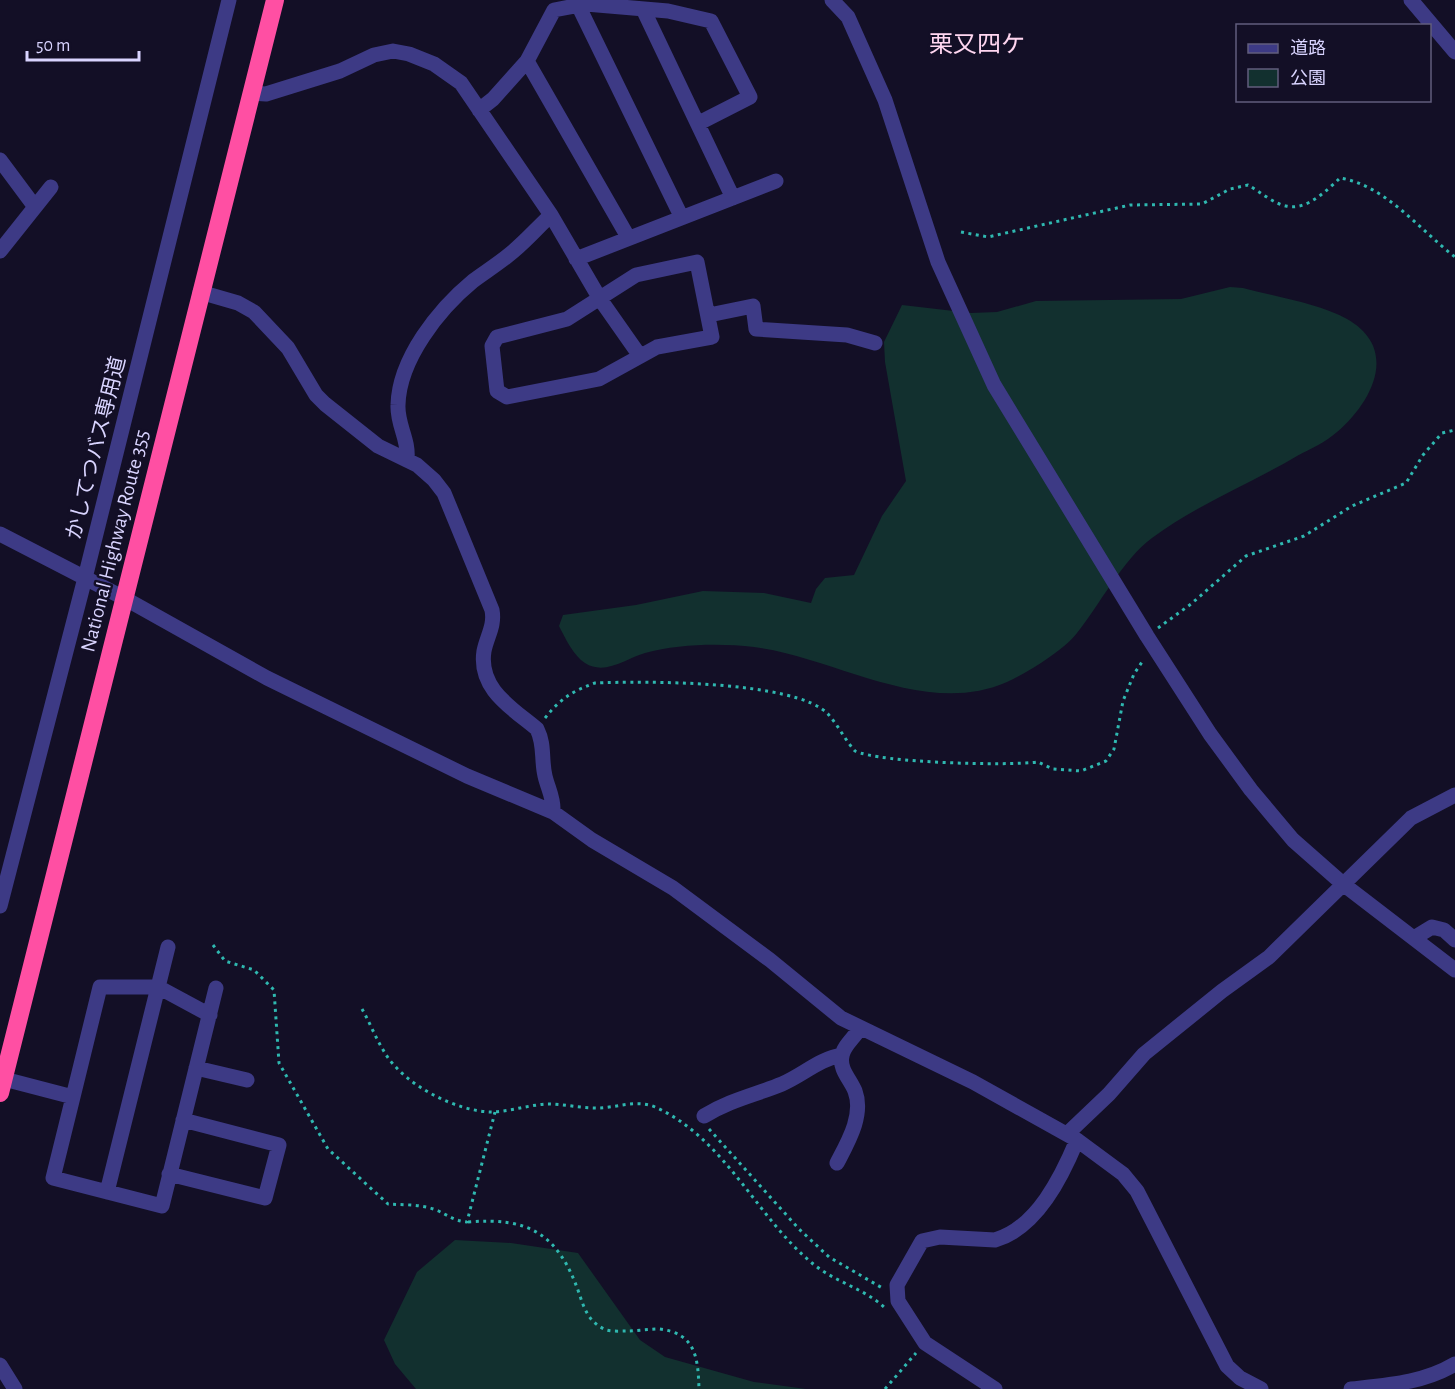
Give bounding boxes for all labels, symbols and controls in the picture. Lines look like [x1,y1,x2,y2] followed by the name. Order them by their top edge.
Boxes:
[27,24,140,62] scale bar
[1236,24,1431,102] legend
[929,33,1025,57] district label: 栗又四ケ
[36,37,70,55] text: 50 m
[1290,38,1326,58] text: 道路
[1290,69,1326,88] text: 公園
[62,354,129,542] street label: かしてつバス専用道
[77,428,153,654] street label: National Highway Route 355

